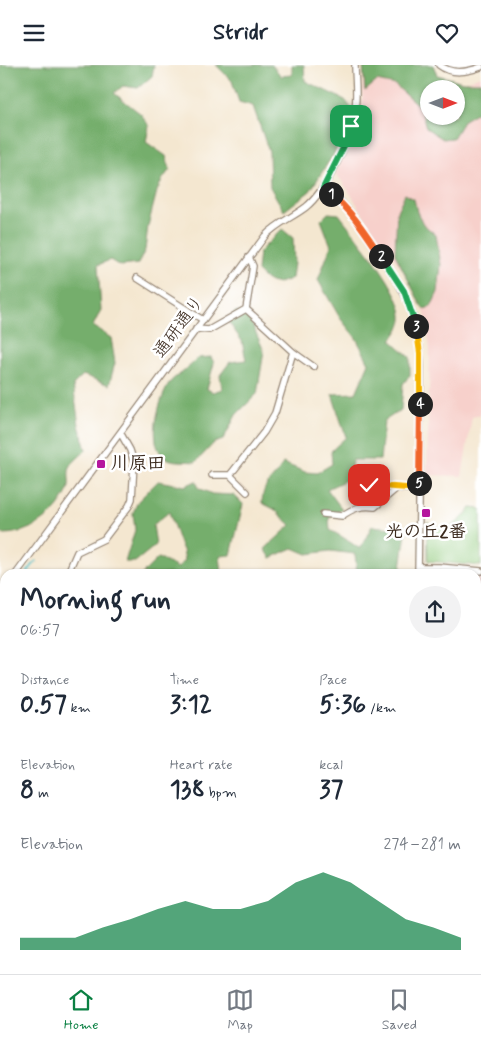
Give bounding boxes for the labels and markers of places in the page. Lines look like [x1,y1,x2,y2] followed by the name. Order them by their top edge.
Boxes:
[330,105,372,147] pin
[318,181,344,207] pin: 1
[368,243,394,269] pin: 2
[404,313,428,339] pin: 3
[408,391,432,417] pin: 4
[111,452,165,476] place label: 川原田
[95,458,107,470] marker: 川原田
[348,464,390,506] pin
[406,471,432,495] pin: 5
[420,507,432,519] marker: 光の丘2番
[386,520,466,544] place label: 光の丘2番

